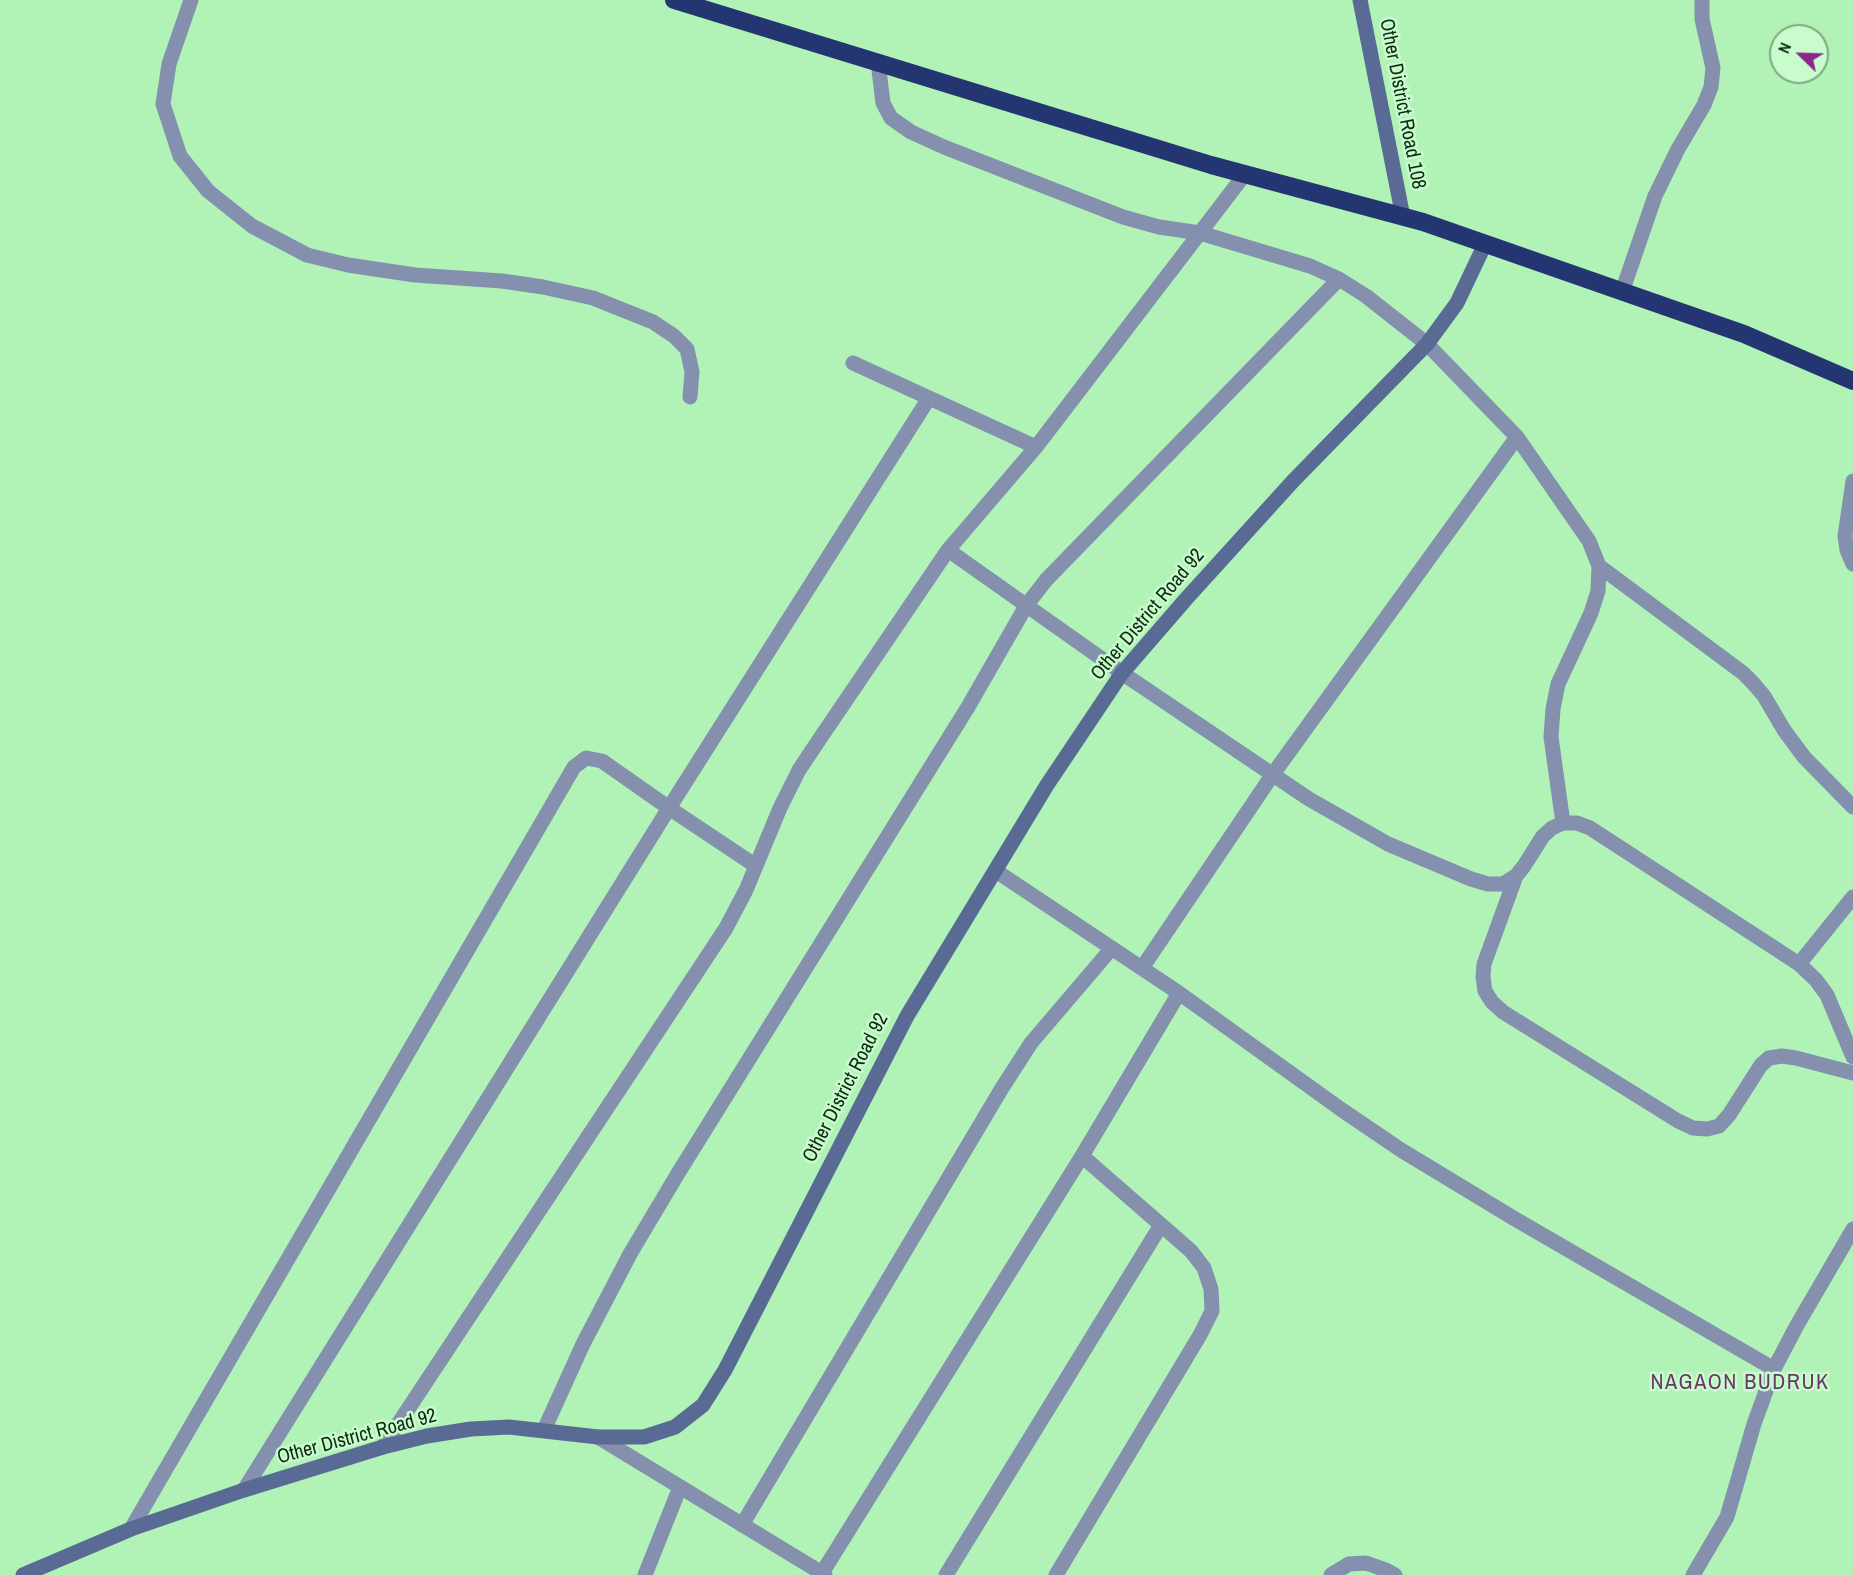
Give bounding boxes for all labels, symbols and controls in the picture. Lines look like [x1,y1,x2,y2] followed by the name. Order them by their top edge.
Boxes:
[1374,17,1430,191] street label: Other District Road 108
[1769,24,1829,84] north arrow
[1772,39,1796,56] text: N
[1086,544,1210,686] street label: Other District Road 92
[798,1009,894,1167] street label: Other District Road 92
[1651,1370,1829,1396] district label: NAGAON BUDRUK
[275,1404,439,1470] street label: Other District Road 92

